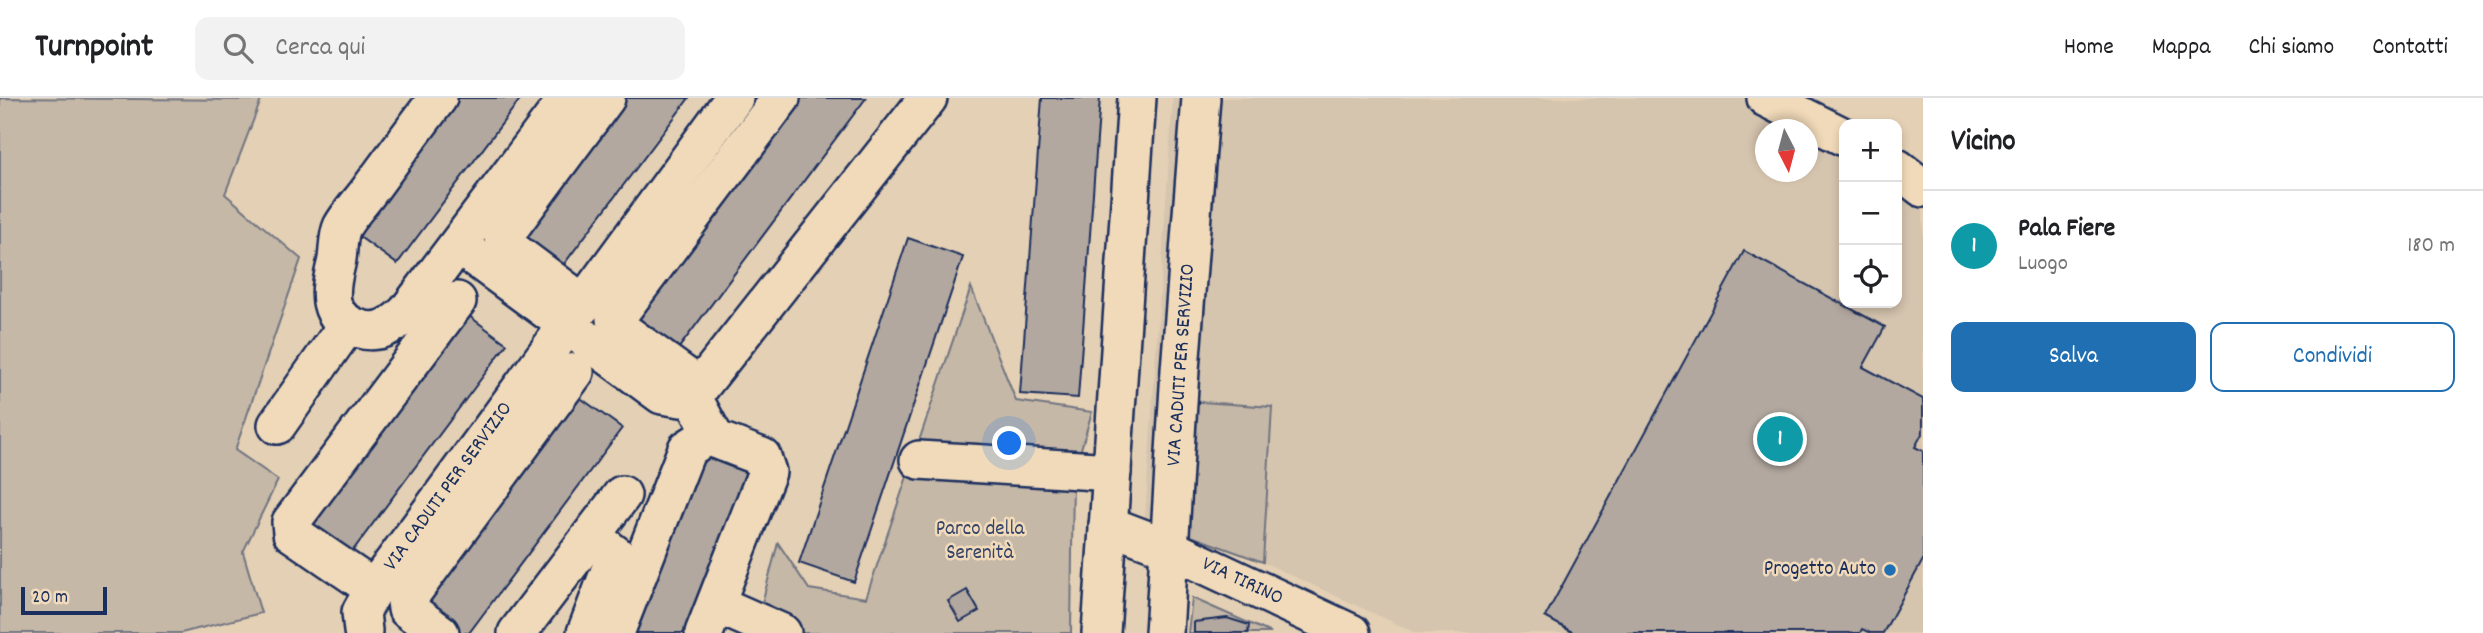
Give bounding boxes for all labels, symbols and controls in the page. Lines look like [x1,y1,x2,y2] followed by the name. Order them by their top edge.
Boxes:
[195,17,685,80] search box
[35,25,153,72] text: Turnpoint
[219,29,257,67] icon: search
[275,30,365,67] text: Cerca qui
[2064,31,2114,65] text: Home
[2152,31,2211,65] text: Mappa
[2249,31,2334,65] text: Chi siamo
[2372,31,2448,65] text: Contatti
[1755,119,1818,182] north arrow
[1839,119,1902,308] map controls
[1839,119,1902,182] button: +
[1951,122,2016,165] text: Vicino
[1839,182,1902,245] button: −
[2018,211,2115,248] text: Pala Fiere
[1971,230,1977,263] text: 1
[2407,230,2455,263] text: 180 m
[1839,245,1902,308] button: locate
[2018,248,2068,281] text: Luogo
[1160,263,1204,467] street label: VIA CADUTI PER SERVIZIO
[1951,322,2196,392] button: Salva
[2210,322,2455,392] button: Condividi
[377,396,521,578] street label: VIA CADUTI PER SERVIZIO
[1757,413,1803,465] pin: 1
[992,426,1026,460] your location
[936,515,1025,569] park label: Parco della Serenità
[1196,550,1288,614] street label: VIA TIRINO
[1764,555,1876,585] place label: Progetto Auto
[1882,562,1898,578] marker: Progetto Auto
[21,584,107,616] scale bar
[32,585,68,612] text: 20 m

